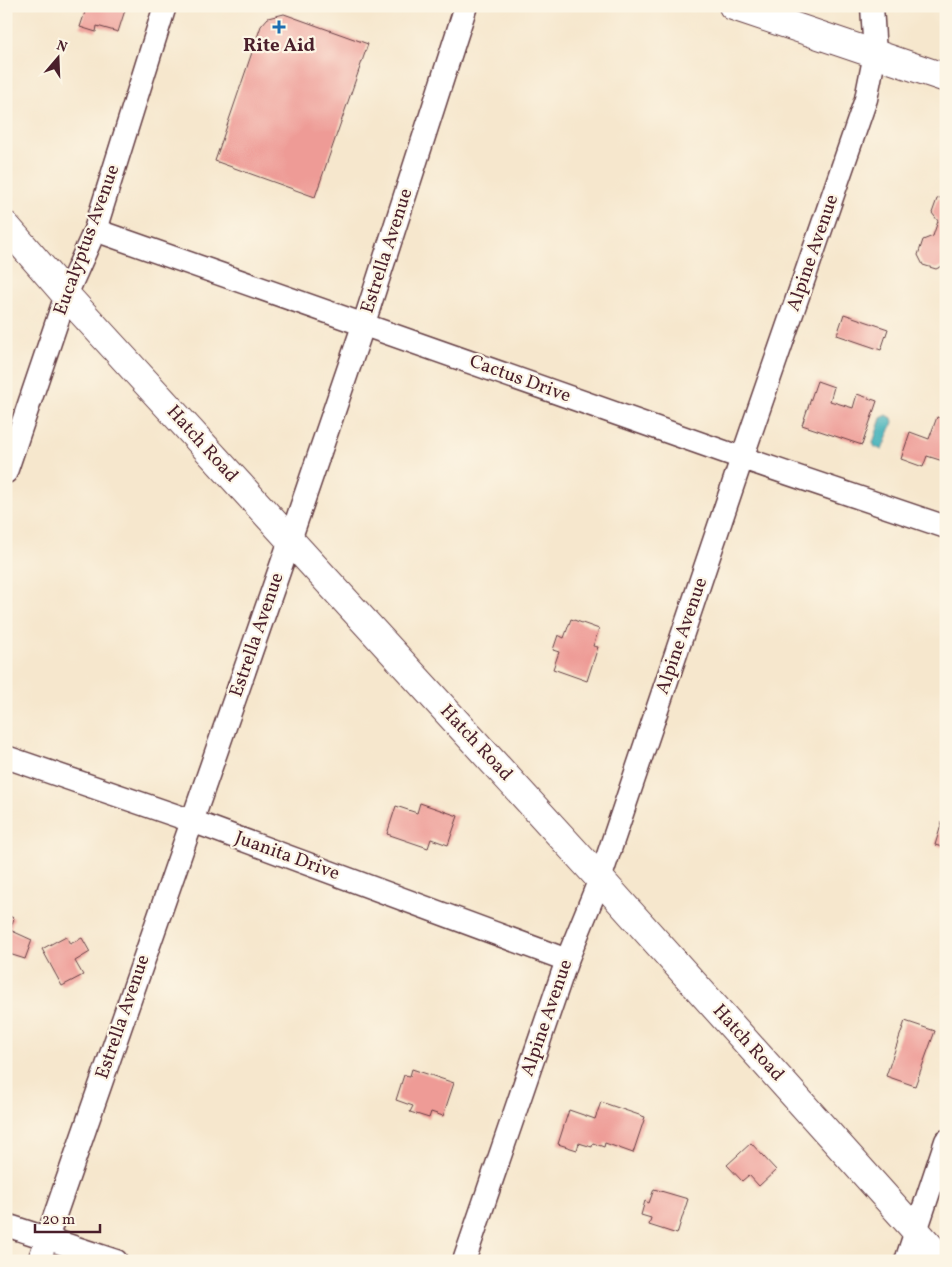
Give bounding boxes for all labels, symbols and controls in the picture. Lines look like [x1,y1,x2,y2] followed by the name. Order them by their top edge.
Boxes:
[273,21,285,33] marker: Rite Aid
[32,32,82,82] north arrow
[243,33,315,59] place label: Rite Aid
[54,36,70,58] text: N
[48,161,126,319] street label: Eucalyptus Avenue
[355,185,419,317] street label: Estrella Avenue
[781,191,845,315] street label: Alpine Avenue
[466,349,574,409] street label: Cactus Drive
[160,400,244,488] street label: Hatch Road
[224,569,290,701] street label: Estrella Avenue
[650,574,714,698] street label: Alpine Avenue
[434,699,518,787] street label: Hatch Road
[231,825,343,887] street label: Juanita Drive
[90,951,156,1083] street label: Estrella Avenue
[515,956,579,1080] street label: Alpine Avenue
[706,999,790,1087] street label: Hatch Road
[35,1202,100,1234] scale bar
[42,1210,75,1231] text: 20 m

